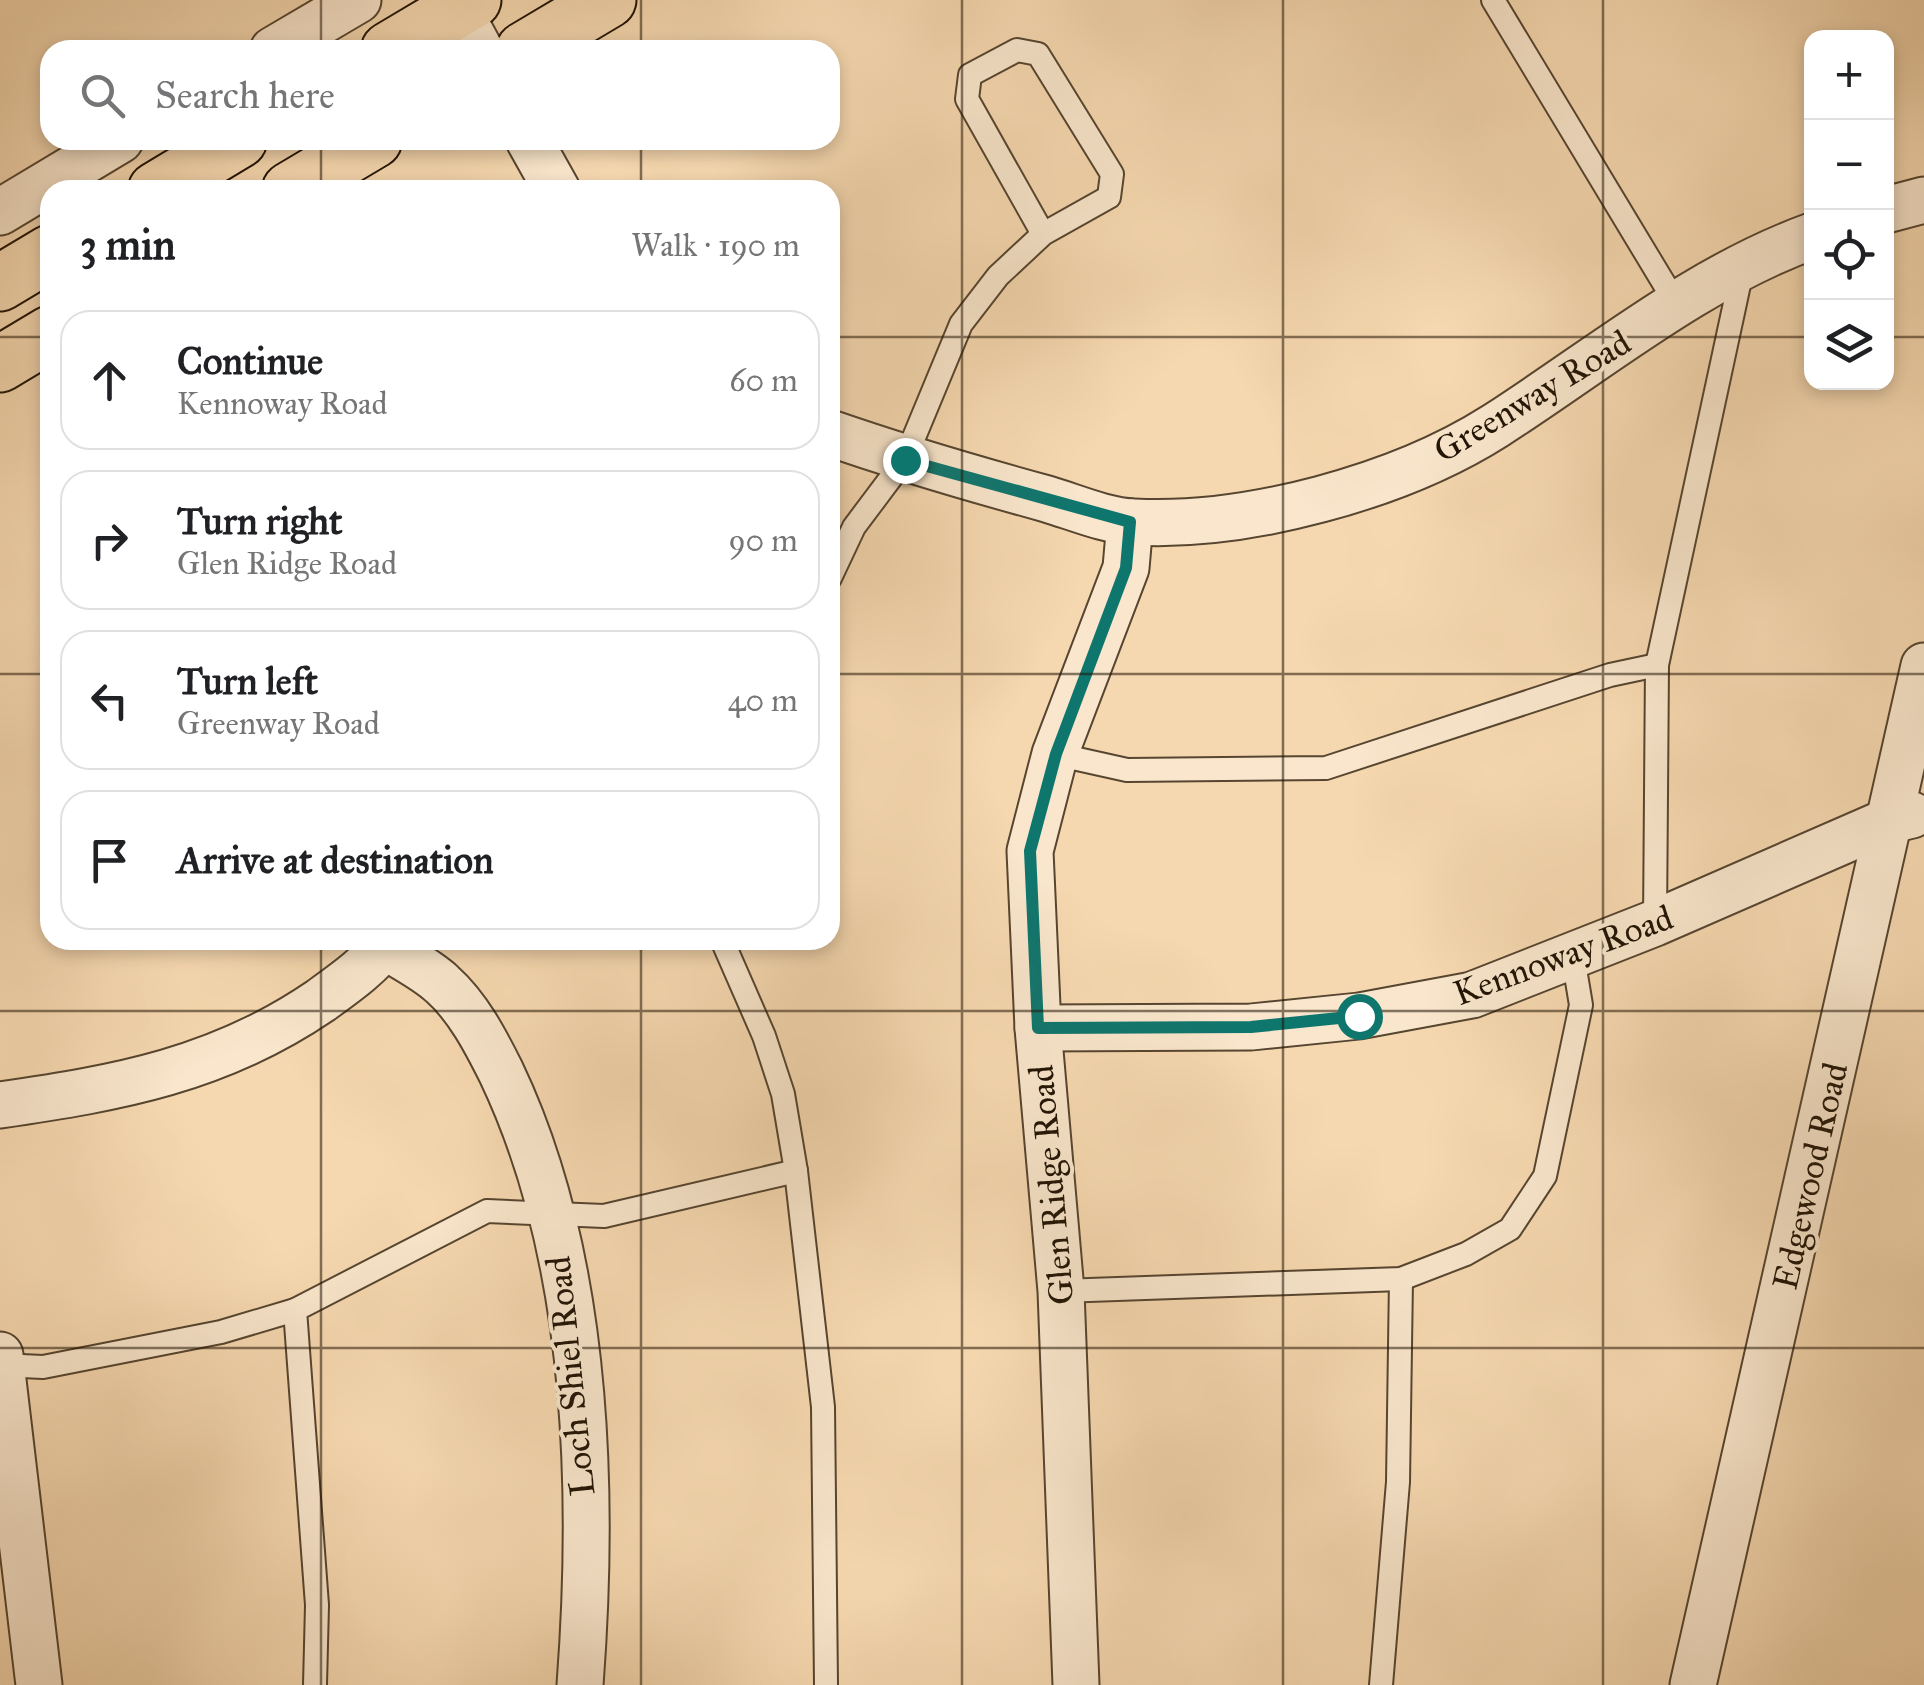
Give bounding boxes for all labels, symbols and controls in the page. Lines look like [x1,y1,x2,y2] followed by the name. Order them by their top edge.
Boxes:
[1804,30,1894,390] map controls
[1804,30,1894,120] button: +
[40,40,840,150] search box
[75,68,130,123] icon: search
[155,72,335,118] text: Search here
[1804,120,1894,210] button: −
[1804,210,1894,300] button: locate
[80,219,175,271] text: 3 min
[631,226,800,265] text: Walk · 190 m
[1804,300,1894,390] button: layers
[1426,321,1639,472] street label: Greenway Road
[177,338,323,384] text: Continue
[82,353,137,408] icon: ahead
[729,361,798,400] text: 60 m
[177,384,388,423] text: Kennoway Road
[883,438,929,484] route end
[177,498,343,544] text: Turn right
[82,513,137,568] icon: right
[728,521,798,560] text: 90 m
[177,544,397,583] text: Glen Ridge Road
[177,658,318,704] text: Turn left
[82,673,137,728] icon: left
[728,681,798,720] text: 40 m
[177,704,380,743] text: Greenway Road
[82,833,137,888] icon: arrive
[177,837,494,883] text: Arrive at destination
[1448,896,1679,1015] street label: Kennoway Road
[1337,994,1383,1040] route start
[1763,1058,1858,1294] street label: Edgewood Road
[1020,1063,1083,1307] street label: Glen Ridge Road
[536,1254,604,1498] street label: Loch Shiel Road

